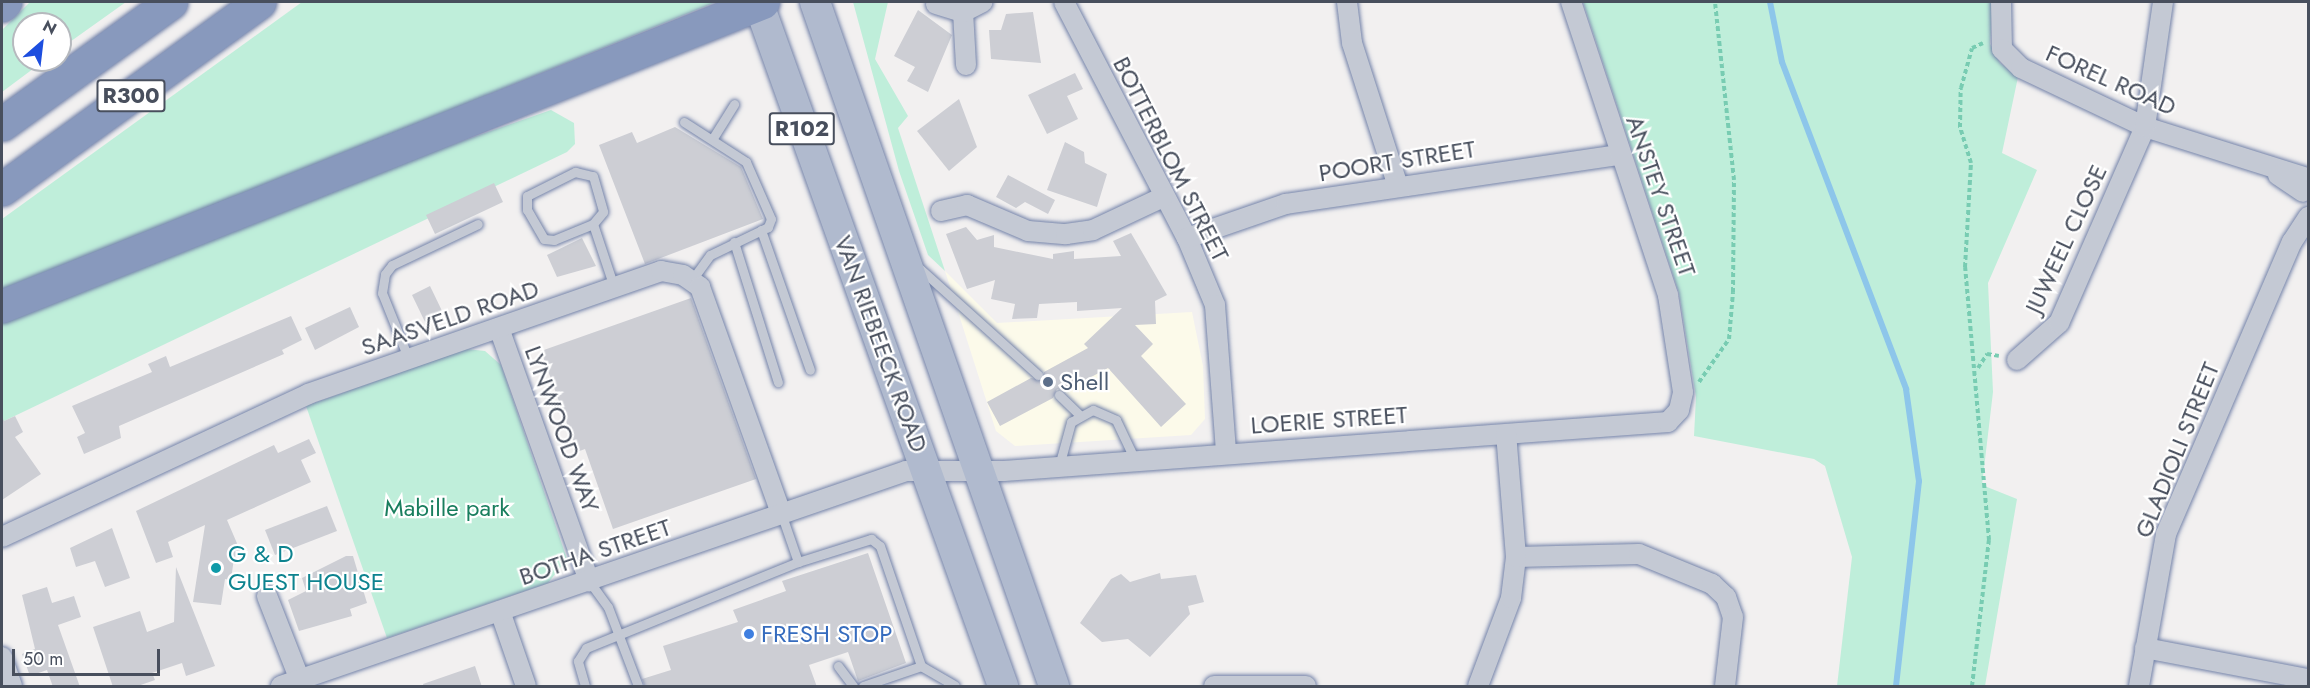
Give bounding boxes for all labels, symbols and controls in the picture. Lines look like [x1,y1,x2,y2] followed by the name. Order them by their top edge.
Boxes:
[12,12,72,72] north arrow
[39,14,61,41] text: N
[2041,38,2181,122] street label: FOREL ROAD
[1107,52,1235,266] street label: BOTTERBLOM STREET
[95,77,167,115] road number: R300
[768,110,836,148] road number: R102
[1620,112,1702,280] street label: ANSTEY STREET
[1317,134,1477,188] street label: POORT STREET
[2019,160,2113,318] street label: JUWEEL CLOSE
[828,232,934,456] street label: VAN RIEBEECK ROAD
[357,274,543,362] street label: SAASVELD ROAD
[519,342,605,516] street label: LYNWOOD WAY
[2129,358,2225,542] street label: GLADIOLI STREET
[1060,368,1109,396] place label: Shell
[1041,375,1055,389] marker: Shell
[1250,400,1408,440] street label: LOERIE STREET
[384,494,510,522] park label: Mabille park
[515,513,675,591] street label: BOTHA STREET
[228,540,384,596] place label: G & D GUEST HOUSE
[209,561,223,575] marker: G & D GUEST HOUSE
[761,620,892,648] place label: FRESH STOP
[742,627,756,641] marker: FRESH STOP
[15,637,164,675] scale bar
[23,646,63,672] text: 50 m

